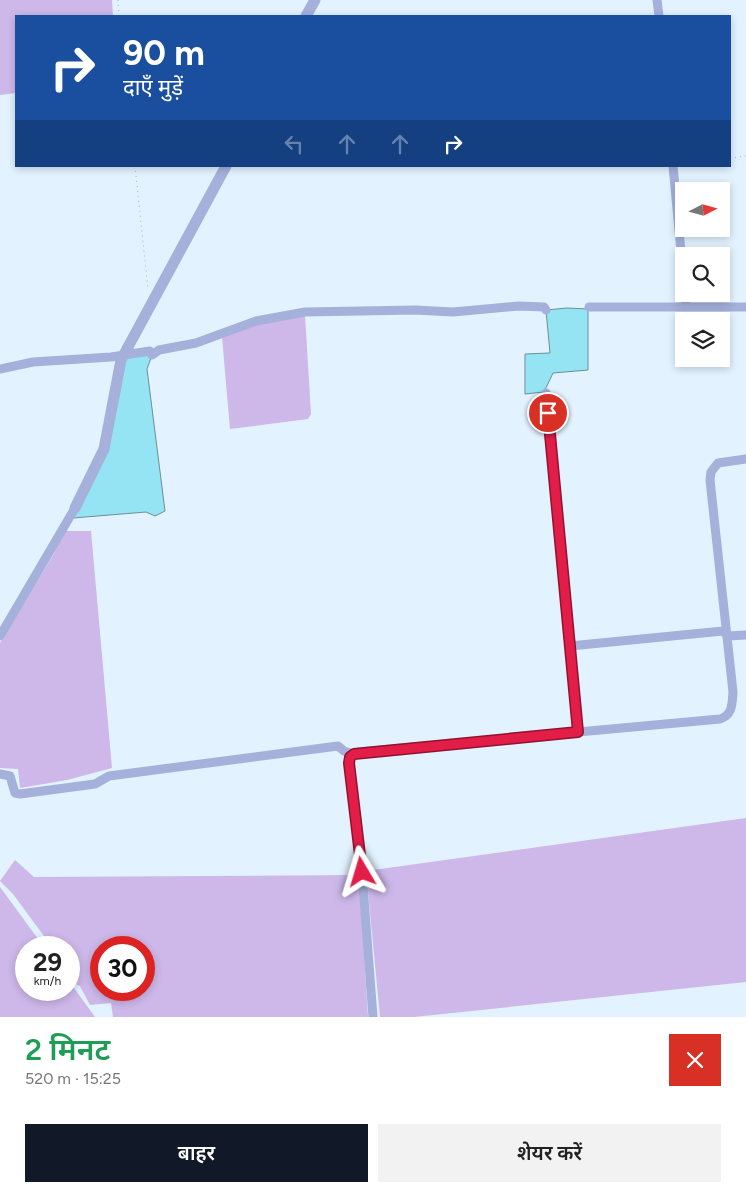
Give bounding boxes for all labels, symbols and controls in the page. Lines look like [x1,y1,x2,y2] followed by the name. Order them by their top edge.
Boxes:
[123,32,205,74] text: 90 m
[40,35,105,100] icon: right
[123,74,183,101] text: दाएँ मुड़ें
[280,130,308,158] icon: left
[333,130,361,158] icon: ahead
[386,130,414,158] icon: ahead
[439,130,467,158] icon: right
[675,182,730,238] north arrow
[675,182,730,367] map controls
[675,247,730,302] button: search
[675,312,730,367] button: layers
[527,392,569,434] pin
[534,399,562,427] icon: arrive
[335,845,387,897] position arrow
[90,936,155,1001] speed limit sign: 30
[33,947,62,977] text: 29
[34,974,61,988] text: km/h
[25,1031,110,1068] text: 2 मिनट
[669,1034,721,1086] button: close
[25,1069,121,1088] text: 520 m · 15:25
[25,1124,368,1182] button: बाहर
[378,1124,721,1182] button: शेयर करें

